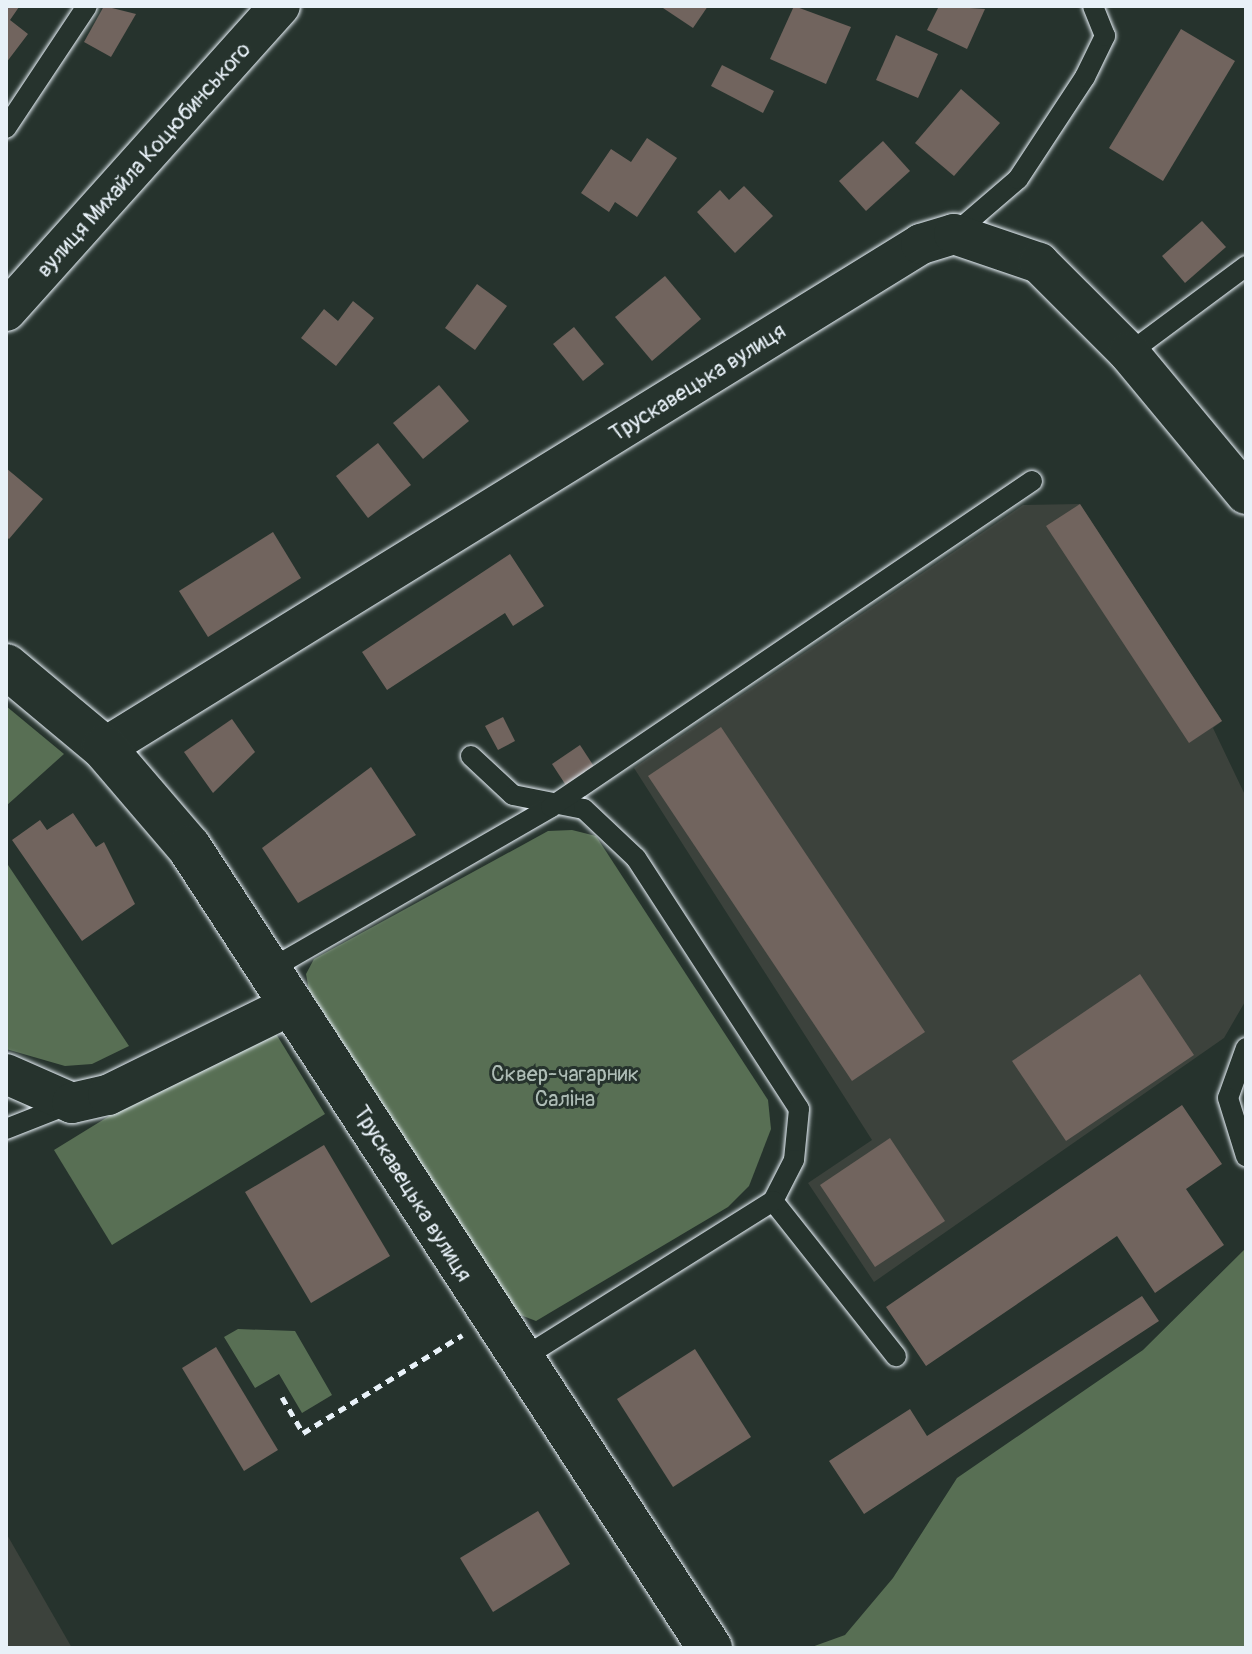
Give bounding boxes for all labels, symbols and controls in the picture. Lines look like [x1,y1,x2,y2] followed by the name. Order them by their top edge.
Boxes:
[31,37,257,283] street label: вулиця Михайла Коцюбинського
[605,318,791,448] street label: Трускавецька вулиця
[491,1061,639,1112] park label: Сквер-чагарник Саліна
[347,1101,477,1287] street label: Трускавецька вулиця

